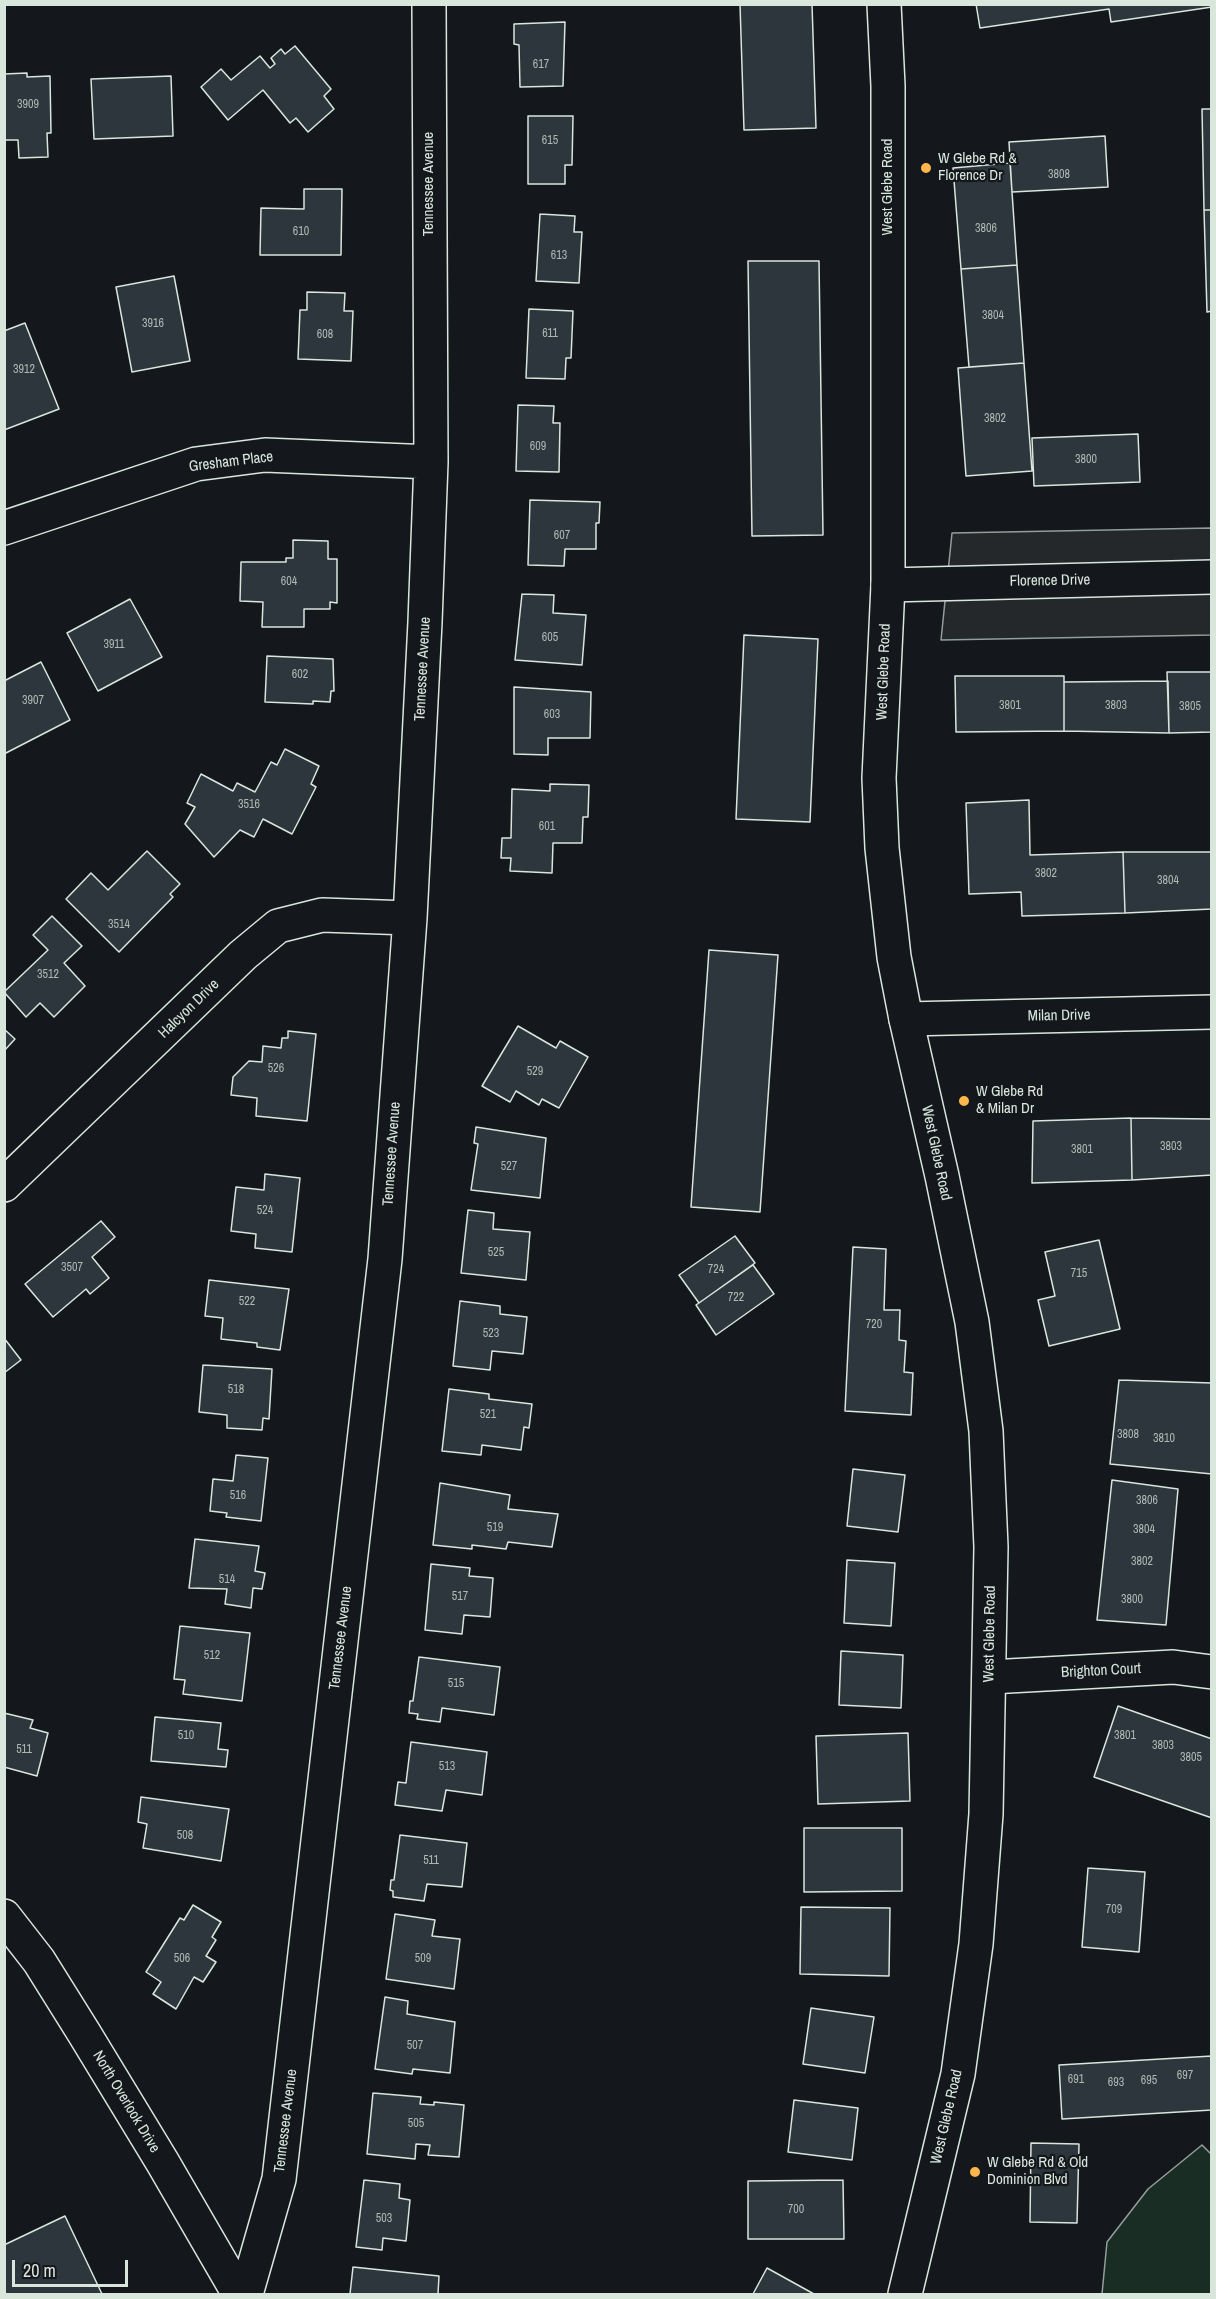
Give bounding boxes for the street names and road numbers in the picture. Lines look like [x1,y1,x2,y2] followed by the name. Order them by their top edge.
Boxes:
[420,132,438,236] street label: Tennessee Avenue
[879,139,897,235] street label: West Glebe Road
[188,448,274,476] street label: Gresham Place
[1010,571,1090,591] street label: Florence Drive
[411,616,435,722] street label: Tennessee Avenue
[873,623,895,721] street label: West Glebe Road
[155,976,223,1042] street label: Halcyon Drive
[1027,1006,1091,1026] street label: Milan Drive
[379,1101,405,1207] street label: Tennessee Avenue
[917,1104,955,1202] street label: West Glebe Road
[326,1585,356,1691] street label: Tennessee Avenue
[980,1585,1000,1683] street label: West Glebe Road
[1061,1660,1141,1682] street label: Brighton Court
[89,2048,163,2156] street label: North Overlook Drive
[271,2068,301,2174] street label: Tennessee Avenue
[927,2068,967,2166] street label: West Glebe Road

